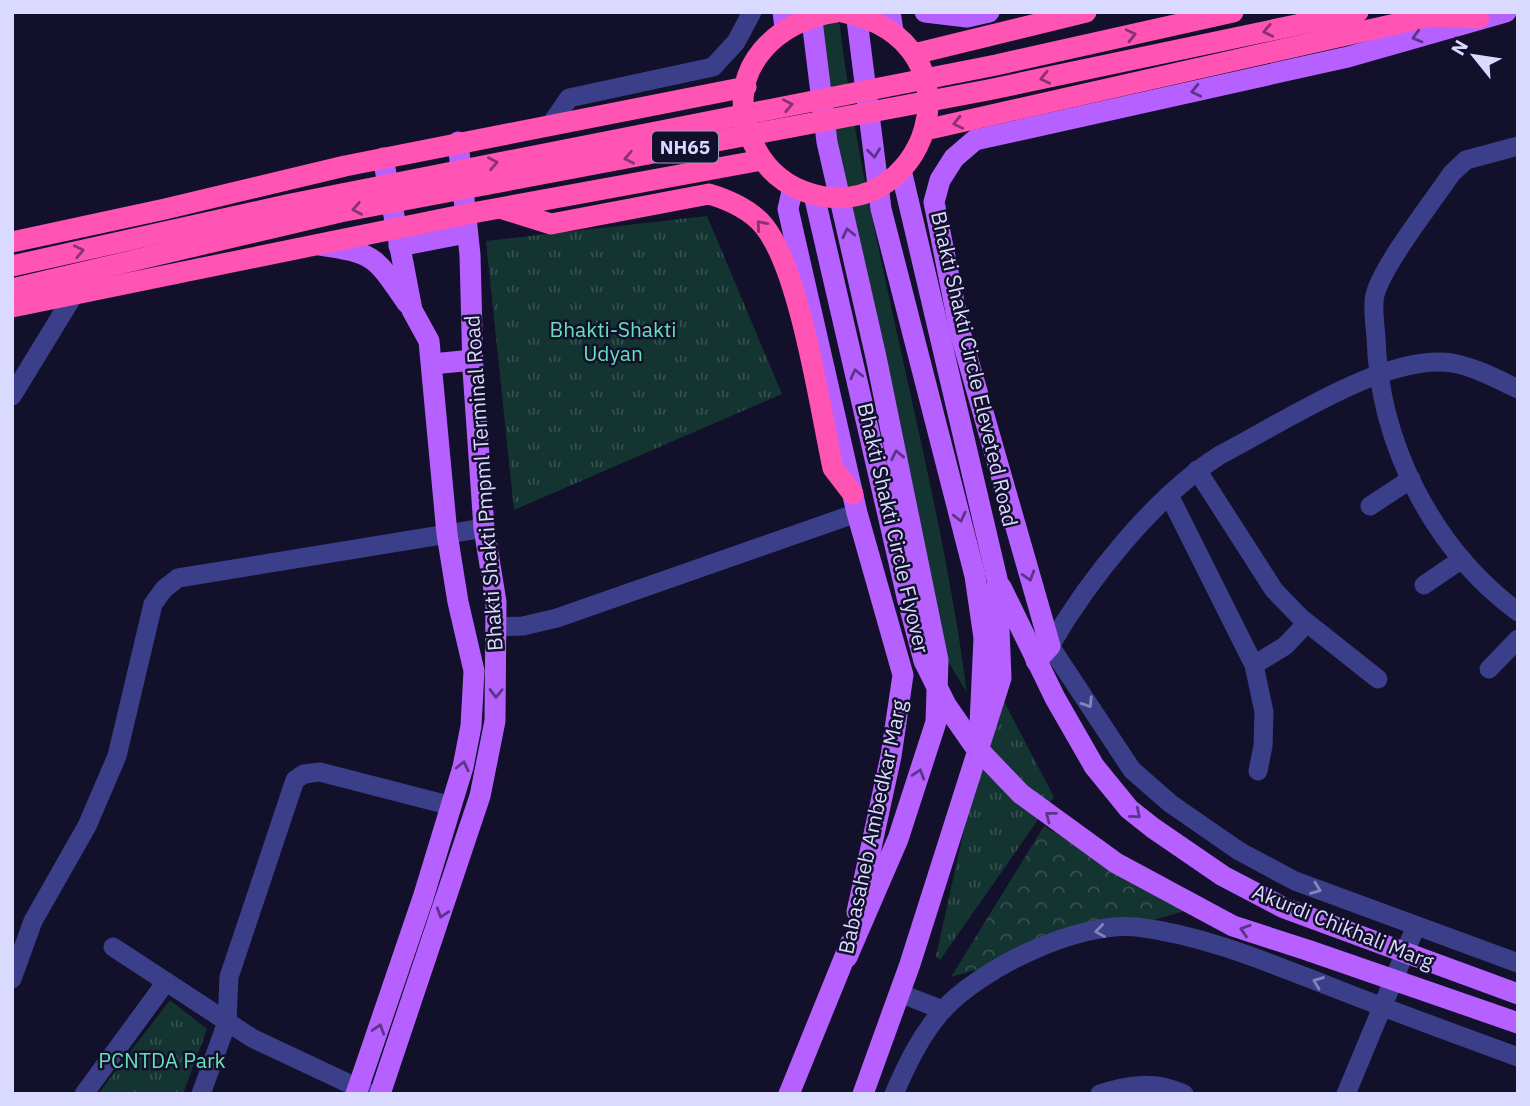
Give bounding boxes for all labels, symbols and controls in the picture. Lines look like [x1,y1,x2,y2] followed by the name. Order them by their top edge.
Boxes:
[1439,21,1509,91] north arrow
[1262,23,1274,38] one-way arrow
[1411,28,1423,43] one-way arrow
[1125,29,1137,43] one-way arrow
[1445,36,1473,59] text: N
[1039,69,1051,84] one-way arrow
[1190,83,1202,97] one-way arrow
[782,99,794,114] one-way arrow
[952,114,964,129] one-way arrow
[652,132,718,162] road number: NH65
[866,147,881,159] one-way arrow
[623,150,635,165] one-way arrow
[487,157,499,172] one-way arrow
[351,201,363,216] one-way arrow
[925,208,1025,529] street label: Bhakti Shakti Circle Eleveted Road
[756,220,769,233] one-way arrow
[841,227,856,239] one-way arrow
[73,245,85,260] one-way arrow
[457,314,509,652] street label: Bhakti Shakti Pmpml Terminal Road
[549,315,677,367] park label: Bhakti-Shakti Udyan
[850,368,864,380] one-way arrow
[852,400,937,656] street label: Bhakti Shakti Circle Flyover
[891,449,906,461] one-way arrow
[952,511,966,523] one-way arrow
[1020,570,1035,582] one-way arrow
[488,688,503,699] one-way arrow
[1079,696,1092,709] one-way arrow
[831,697,913,957] street label: Babasaheb Ambedkar Marg
[455,760,469,772] one-way arrow
[911,768,926,780] one-way arrow
[1128,805,1140,818] one-way arrow
[1045,811,1057,824] one-way arrow
[1249,877,1438,975] street label: Akurdi Chikhali Marg
[1310,880,1322,894] one-way arrow
[436,906,450,919] one-way arrow
[1094,923,1106,938] one-way arrow
[1240,924,1252,938] one-way arrow
[1313,977,1325,991] one-way arrow
[371,1024,385,1036] one-way arrow
[98,1046,226,1074] park label: PCNTDA Park

